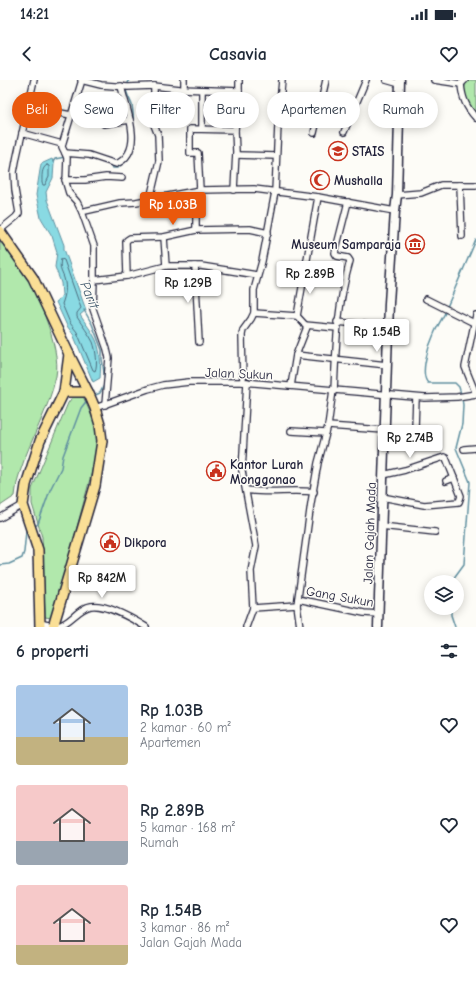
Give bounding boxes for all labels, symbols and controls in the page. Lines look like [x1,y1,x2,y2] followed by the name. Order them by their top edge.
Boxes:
[20,5,49,23] text: 14:21
[16,43,38,65] icon: back
[438,43,460,65] icon: heart
[209,44,267,65] text: Casavia
[12,92,62,128] chip: Beli
[70,92,128,128] chip: Sewa
[136,92,195,128] chip: Filter
[203,92,259,128] chip: Baru
[267,92,360,128] chip: Apartemen
[368,92,438,128] chip: Rumah
[327,140,349,162] school or university icon: STAIS
[352,144,384,159] place label: STAIS
[309,169,331,191] mosque icon: Mushalla
[334,173,383,188] place label: Mushalla
[132,192,214,226] pin: Rp 1.03B
[149,197,197,212] text: Rp 1.03B
[404,233,426,255] museum icon: Museum Samparaja
[291,237,401,252] place label: Museum Samparaja
[269,261,351,295] pin: Rp 2.89B
[285,266,335,281] text: Rp 2.89B
[147,270,229,304] pin: Rp 1.29B
[164,275,212,290] text: Rp 1.29B
[76,279,103,313] water label: Parit
[336,319,418,353] pin: Rp 1.54B
[353,324,401,339] text: Rp 1.54B
[205,365,273,382] street label: Jalan Sukun
[369,425,451,459] pin: Rp 2.74B
[387,430,433,445] text: Rp 2.74B
[230,457,303,487] place label: Kantor Lurah Monggonao
[205,460,227,482] public building icon: Kantor Lurah Monggonao
[360,482,379,584] street label: Jalan Gajah Mada
[99,531,121,553] public building icon: Dikpora
[124,535,167,550] place label: Dikpora
[65,565,139,599] pin: Rp 842M
[78,570,126,585] text: Rp 842M
[424,575,464,615] map controls
[424,575,464,615] button: layers
[305,583,375,610] street label: Gang Sukun
[438,640,460,662] icon: filters
[16,642,89,661] text: 6 properti
[48,701,96,749] icon: home
[140,701,203,720] text: Rp 1.03B
[438,714,460,736] icon: heart
[140,720,231,735] text: 2 kamar · 60 m²
[140,735,201,750] text: Apartemen
[48,801,96,849] icon: home
[140,801,204,820] text: Rp 2.89B
[438,814,460,836] icon: heart
[140,820,235,835] text: 5 kamar · 168 m²
[140,835,179,850] text: Rumah
[48,901,96,949] icon: home
[140,901,202,920] text: Rp 1.54B
[438,914,460,936] icon: heart
[140,920,229,935] text: 3 kamar · 86 m²
[140,935,242,950] text: Jalan Gajah Mada

